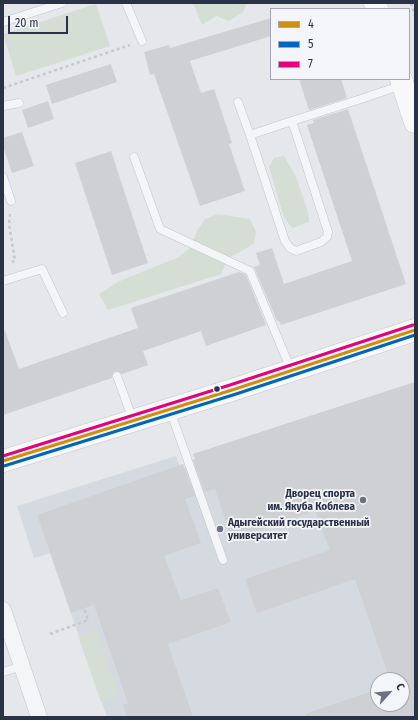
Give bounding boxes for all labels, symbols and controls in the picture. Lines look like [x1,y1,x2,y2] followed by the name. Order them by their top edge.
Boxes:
[10,8,70,34] scale bar
[270,8,410,80] legend
[15,16,39,30] text: 20 m
[308,17,314,31] text: 4
[308,37,314,51] text: 5
[308,57,313,71] text: 7
[212,384,222,394] unlabelled marker
[267,487,355,513] place label: Дворец спорта им. Якуба Коблева
[358,495,368,505] marker: Дворец спорта им. Якуба Коблева
[228,516,370,542] place label: Адыгейский государственный университет
[215,524,225,534] marker: Адыгейский государственный университет
[370,672,410,712] north arrow
[393,681,407,692] text: С

